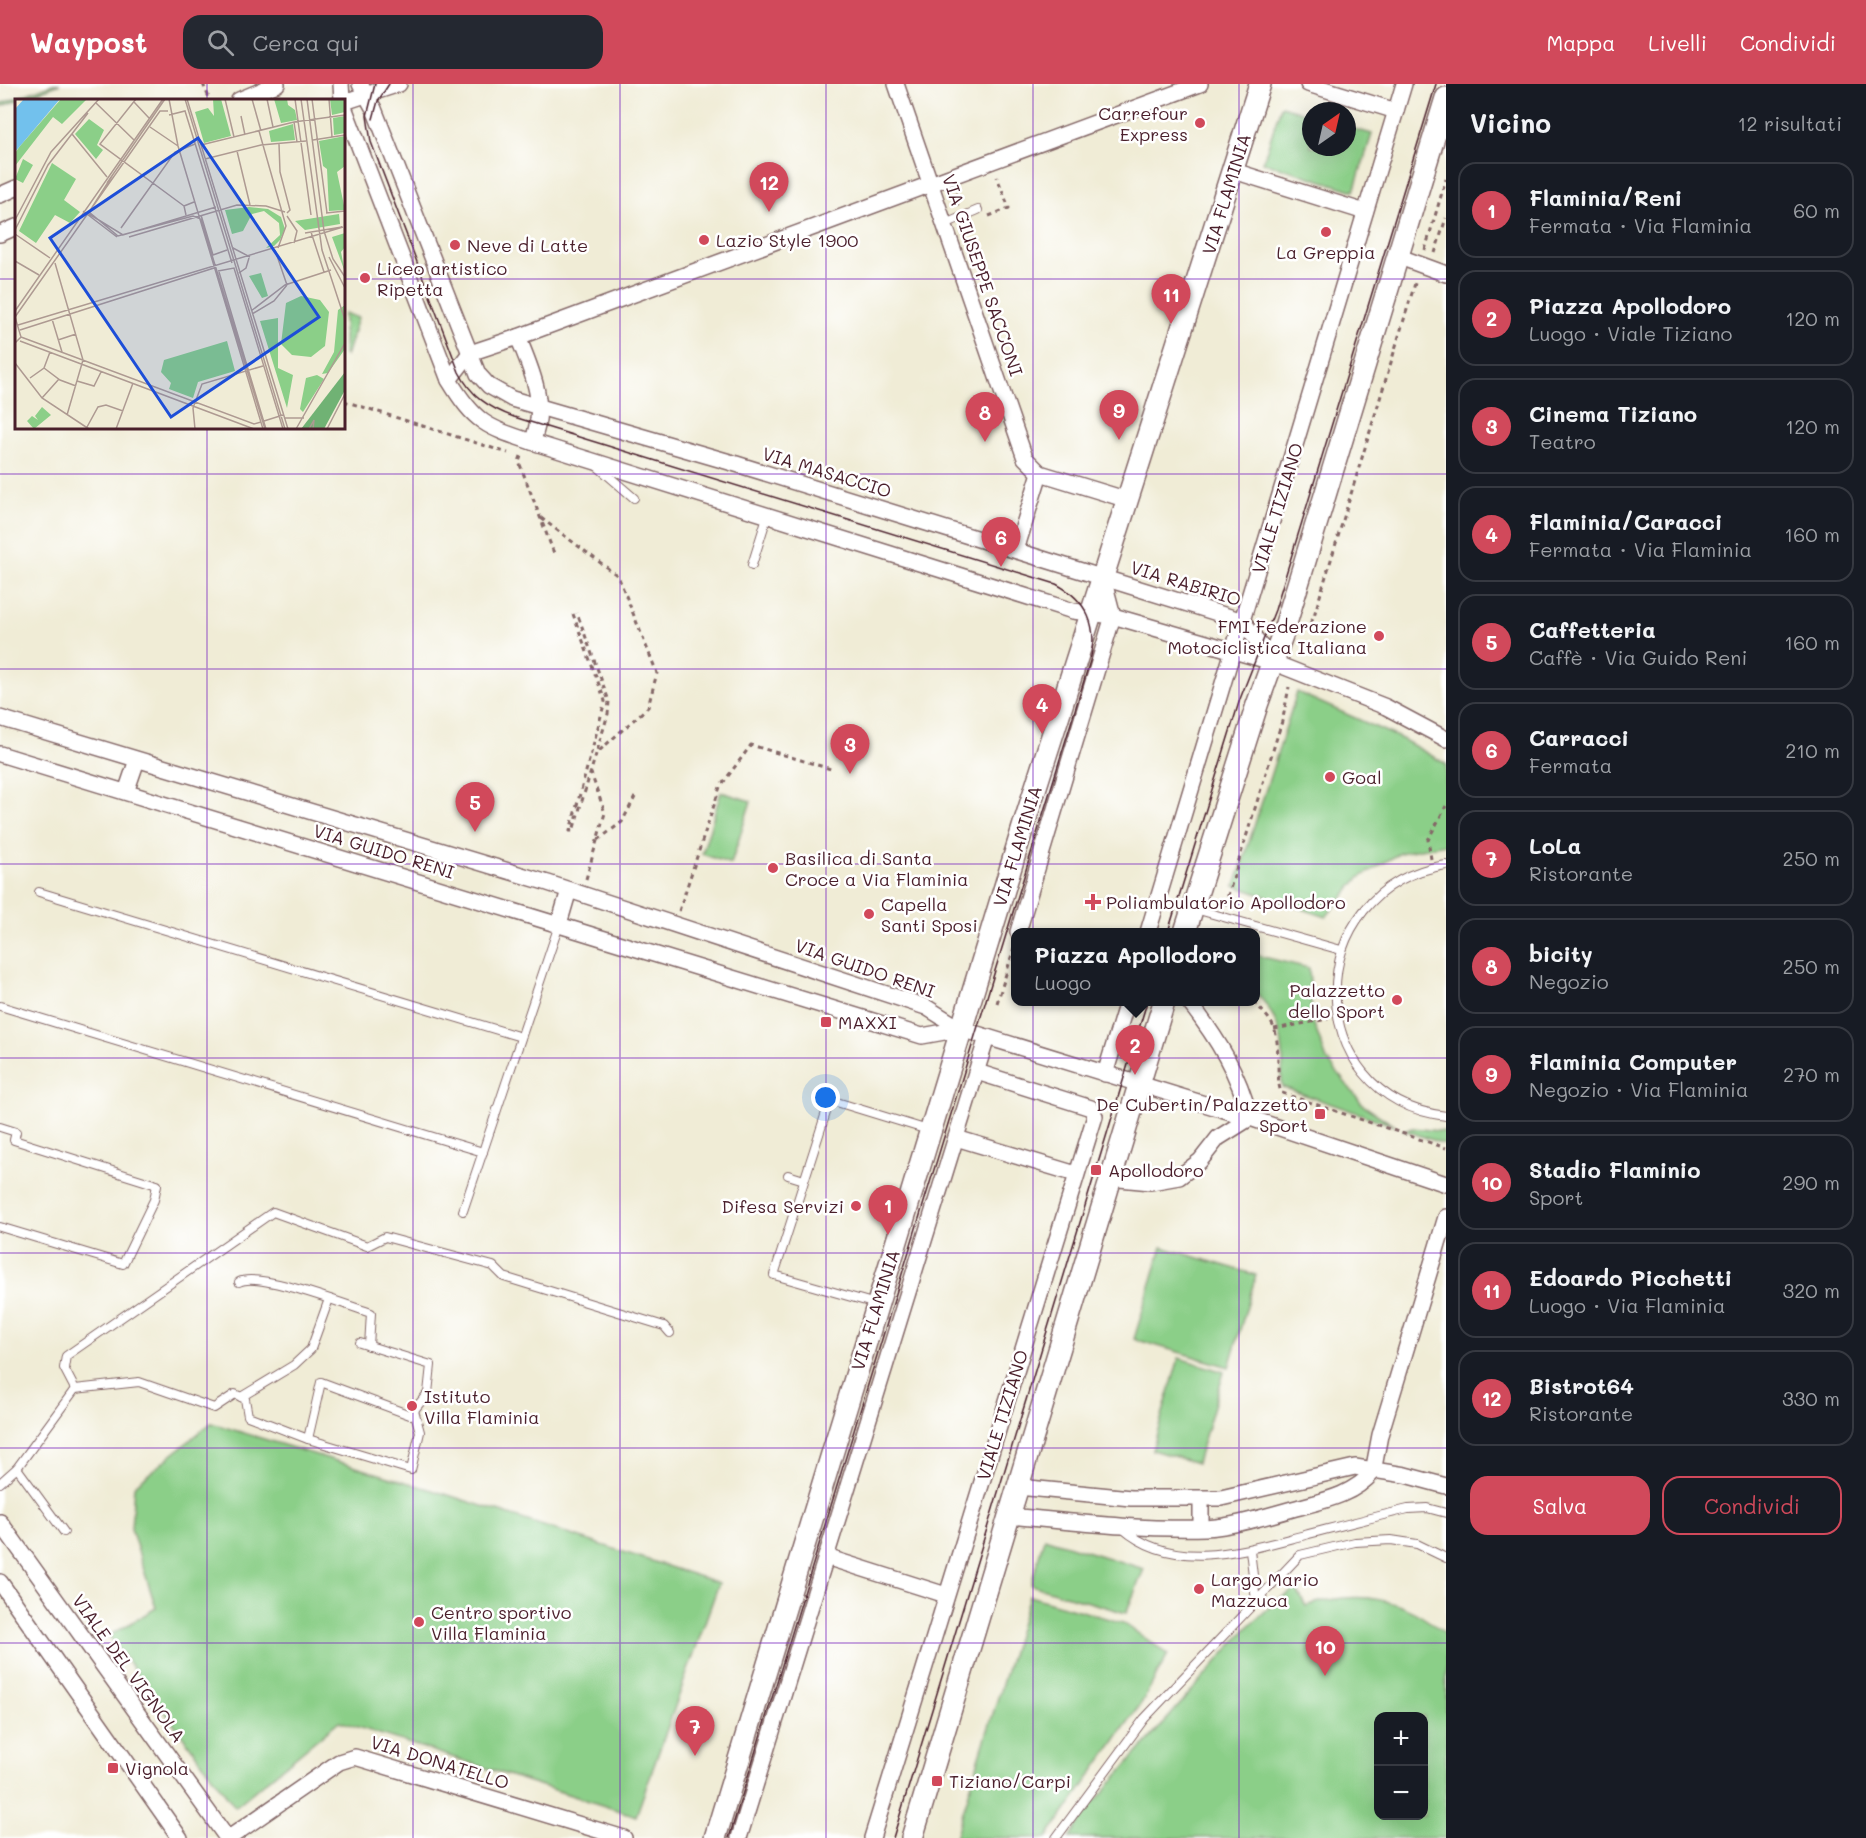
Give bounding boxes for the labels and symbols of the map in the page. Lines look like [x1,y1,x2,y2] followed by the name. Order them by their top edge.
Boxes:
[15,99,345,429] inset map
[1098,101,1188,146] place label: Carrefour Express
[1302,102,1356,156] north arrow
[1193,116,1207,130] marker: Carrefour Express
[1196,130,1256,258] street label: VIA FLAMINIA
[750,162,788,212] pin: 12
[937,171,1029,379] street label: VIA GIUSEPPE SACCONI
[1319,225,1333,239] marker: La Greppia
[716,228,858,252] place label: Lazio Style 1900
[467,233,588,257] place label: Neve di Latte
[697,233,711,247] marker: Lazio Style 1900
[448,238,462,252] marker: Neve di Latte
[1277,240,1375,264] place label: La Greppia
[377,256,508,301] place label: Liceo artistico Ripetta
[358,271,372,285] marker: Liceo artistico Ripetta
[1152,274,1190,324] pin: 11
[1100,390,1138,440] pin: 9
[966,392,1004,442] pin: 8
[1246,440,1308,576] street label: VIALE TIZIANO
[759,441,895,503] street label: VIA MASACCIO
[982,518,1020,567] pin: 6
[1128,555,1244,611] street label: VIA RABIRIO
[1168,614,1367,659] place label: FMI Federazione Motociclistica Italiana
[1372,629,1386,643] marker: FMI Federazione Motociclistica Italiana
[1022,684,1062,734] pin: 4
[830,724,870,774] pin: 3
[1342,765,1382,789] place label: Goal
[1323,770,1337,784] marker: Goal
[456,782,494,832] pin: 5
[987,782,1047,910] street label: VIA FLAMINIA
[311,818,458,884] street label: VIA GUIDO RENI
[785,846,968,891] place label: Basilica di Santa Croce a Via Flaminia
[766,861,780,875] marker: Basilica di Santa Croce a Via Flaminia
[1106,890,1346,914] place label: Poliambulatorio Apollodoro
[881,892,978,937] place label: Capella Santi Sposi
[1084,893,1102,911] marker: Poliambulatorio Apollodoro
[862,907,876,921] marker: Capella Santi Sposi
[792,933,938,1003] street label: VIA GUIDO RENI
[1288,978,1385,1023] place label: Palazzetto dello Sport
[1390,993,1404,1007] marker: Palazzetto dello Sport
[838,1010,897,1034] place label: MAXXI
[819,1015,833,1029] marker: MAXXI
[1116,1026,1154,1075] pin: 2
[811,1083,840,1112] your location
[1096,1092,1308,1137] place label: De Cubertin/Palazzetto Sport
[1313,1107,1327,1121] marker: De Cubertin/Palazzetto Sport
[1108,1158,1204,1182] place label: Apollodoro
[1089,1163,1103,1177] marker: Apollodoro
[868,1186,908,1235] pin: 1
[721,1194,844,1218] place label: Difesa Servizi
[849,1199,863,1213] marker: Difesa Servizi
[845,1246,905,1374] street label: VIA FLAMINIA
[971,1347,1033,1483] street label: VIALE TIZIANO
[424,1384,539,1429] place label: Istituto Villa Flaminia
[405,1399,419,1413] marker: Istituto Villa Flaminia
[1211,1567,1319,1612] place label: Largo Mario Mazzuca
[1192,1582,1206,1596] marker: Largo Mario Mazzuca
[67,1589,191,1747] street label: VIALE DEL VIGNOLA
[431,1600,572,1645] place label: Centro sportivo Villa Flaminia
[412,1615,426,1629] marker: Centro sportivo Villa Flaminia
[1306,1626,1344,1676] pin: 10
[676,1706,714,1756] pin: 7
[368,1730,512,1794] street label: VIA DONATELLO
[125,1756,189,1780] place label: Vignola
[106,1761,120,1775] marker: Vignola
[949,1769,1071,1793] place label: Tiziano/Carpi
[930,1774,944,1788] marker: Tiziano/Carpi

